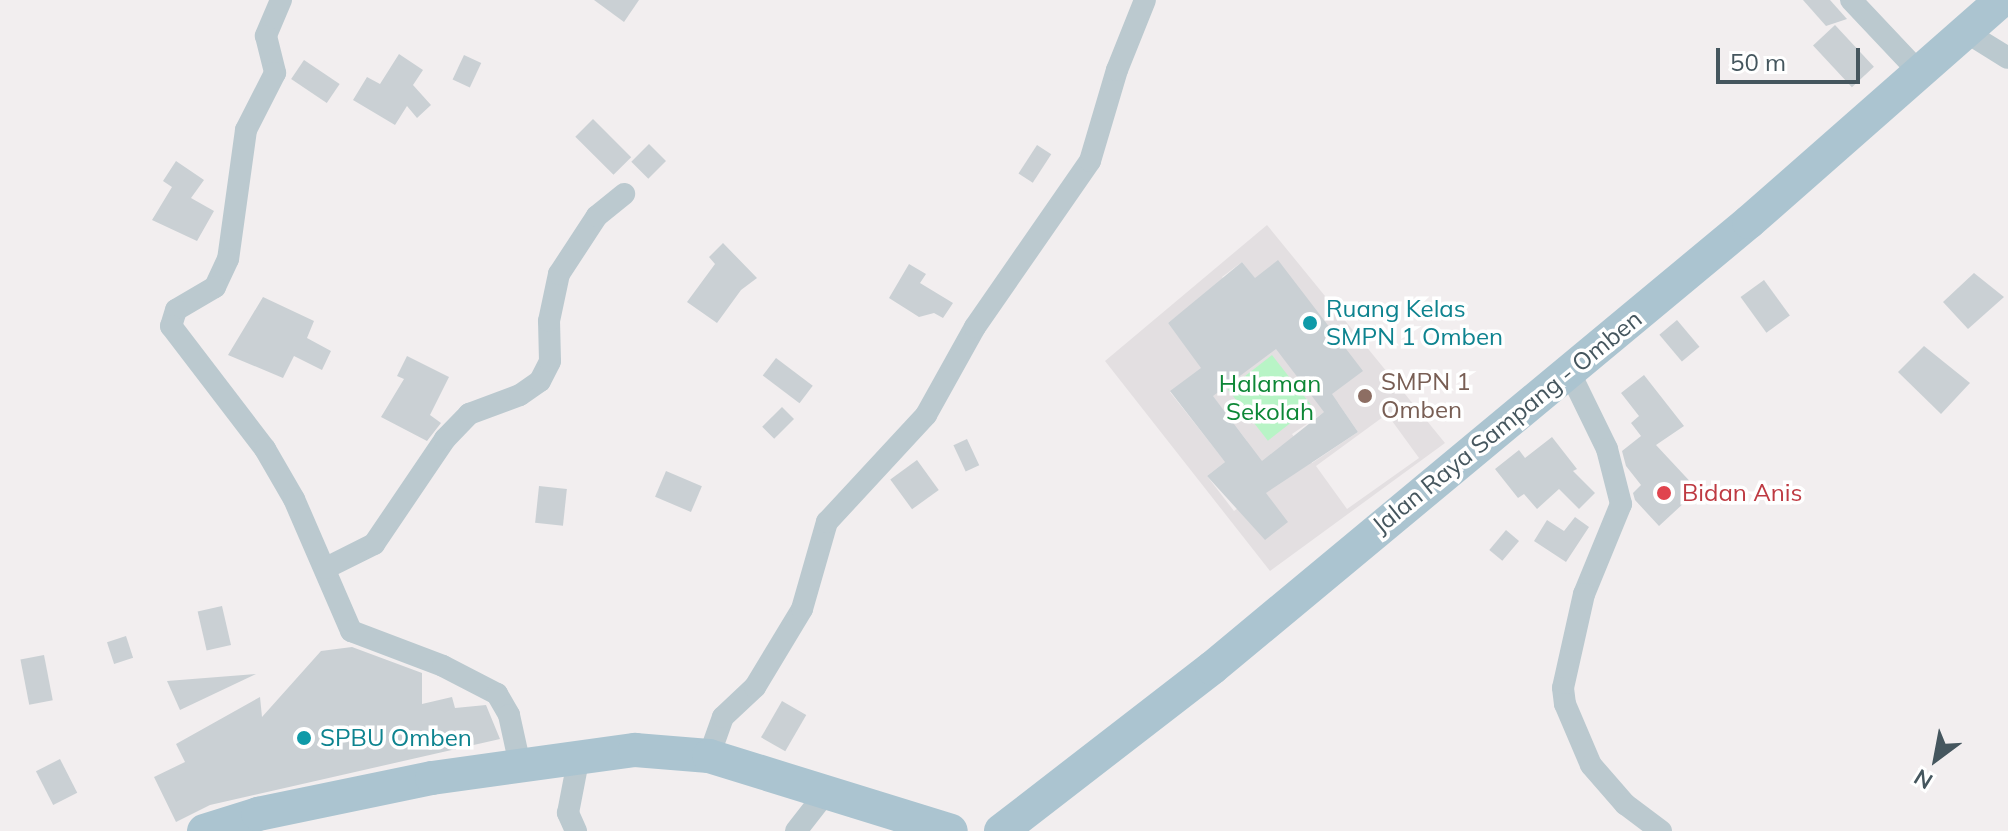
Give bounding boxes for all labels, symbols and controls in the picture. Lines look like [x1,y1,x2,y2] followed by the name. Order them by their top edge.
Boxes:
[1720,32,1864,82] scale bar
[1730,47,1786,77] text: 50 m
[1326,295,1503,351] place label: Ruang Kelas SMPN 1 Omben
[1366,304,1648,540] street label: Jalan Raya Sampang - Omben
[1301,314,1319,332] marker: Ruang Kelas SMPN 1 Omben
[1381,368,1471,424] place label: SMPN 1 Omben
[1219,370,1321,426] park label: Halaman Sekolah
[1356,387,1374,405] marker: SMPN 1 Omben
[1682,479,1802,507] place label: Bidan Anis
[1653,482,1675,504] marker: Bidan Anis
[1896,719,1976,799] north arrow
[320,724,472,752] place label: SPBU Omben
[295,729,313,747] marker: SPBU Omben
[1909,763,1938,796] text: N

